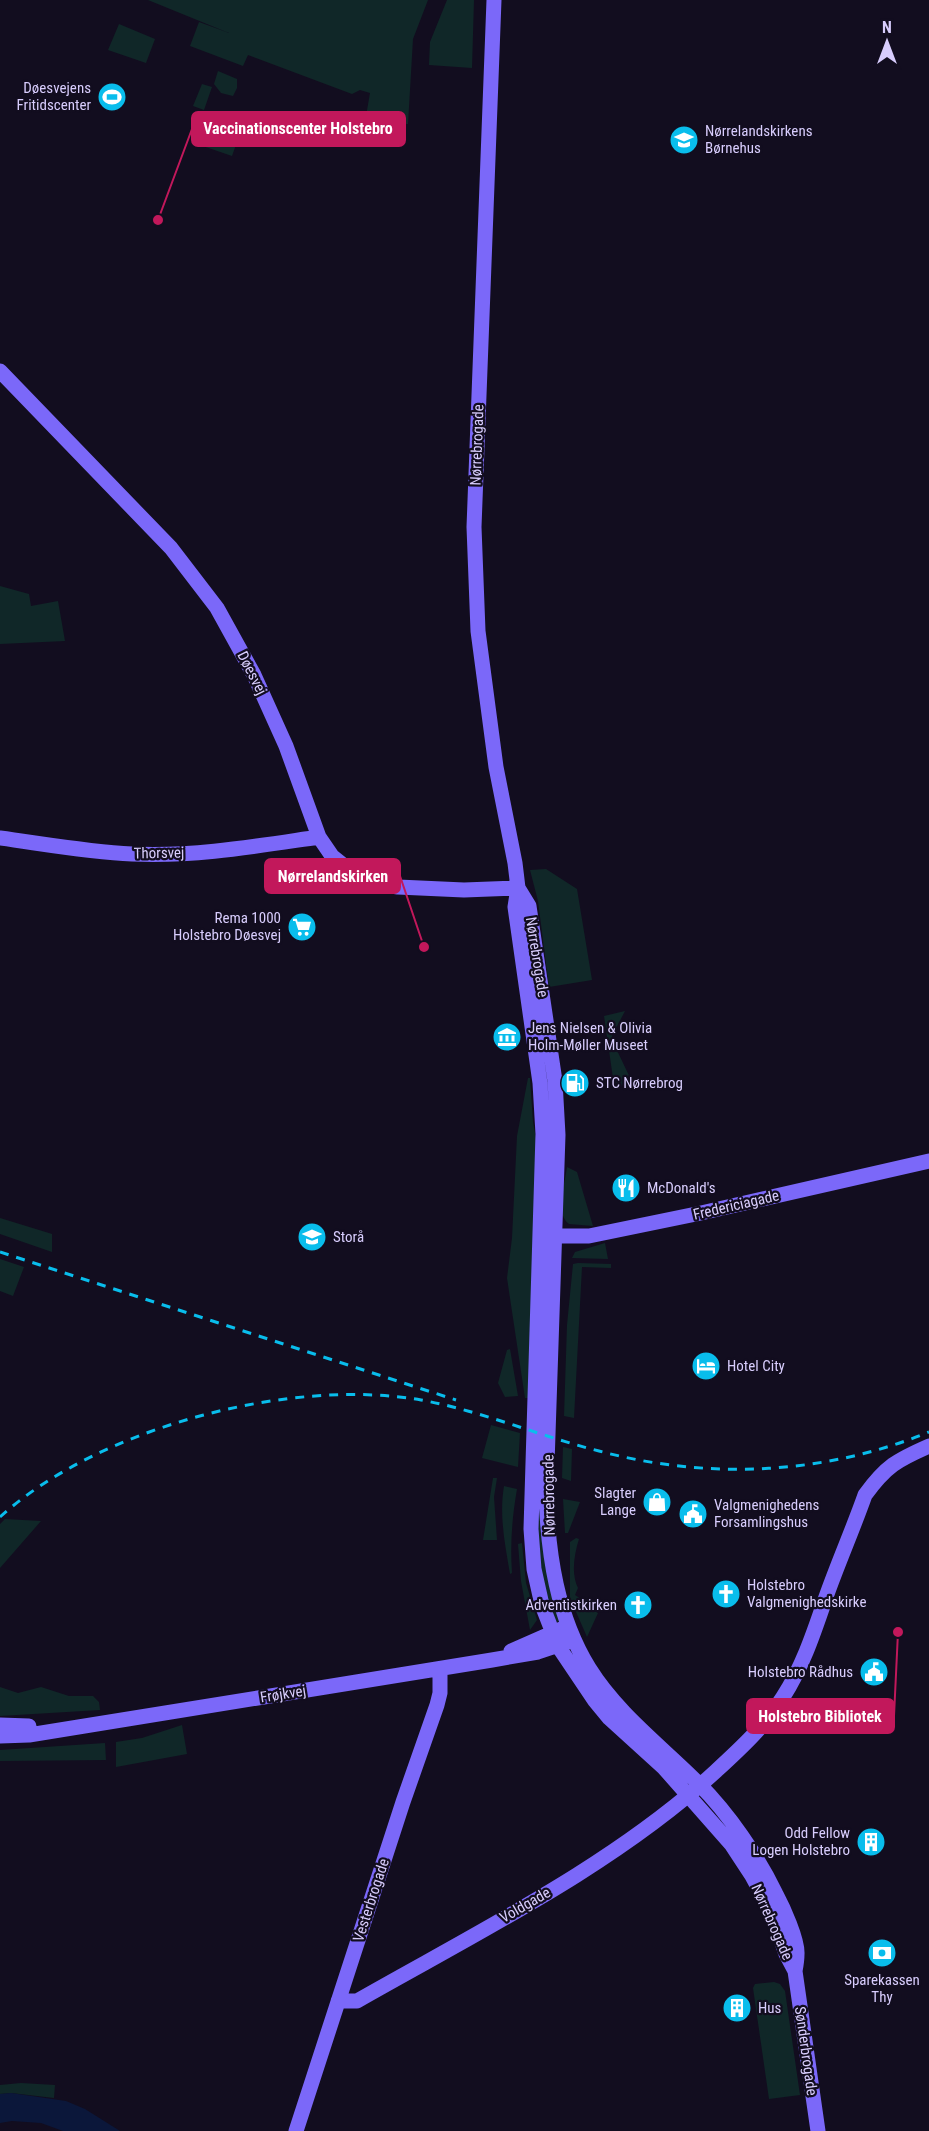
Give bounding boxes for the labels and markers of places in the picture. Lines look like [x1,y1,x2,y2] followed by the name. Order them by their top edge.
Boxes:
[17,79,91,114] place label: Døesvejens Fritidscenter
[96,81,128,113] sports icon: Døesvejens Fritidscenter
[192,112,405,146] callout: Vaccinationscenter Holstebro
[705,122,813,157] place label: Nørrelandskirkens Børnehus
[668,124,700,156] school or university icon: Nørrelandskirkens Børnehus
[265,859,400,893] callout: Nørrelandskirken
[173,909,281,944] place label: Rema 1000 Holstebro Døesvej
[286,911,318,943] supermarket icon: Rema 1000 Holstebro Døesvej
[528,1019,652,1054] place label: Jens Nielsen & Olivia Holm-Møller Museet
[491,1021,523,1053] museum icon: Jens Nielsen & Olivia Holm-Møller Museet
[559,1067,591,1099] fuel station icon: STC Nørrebrog
[596,1074,683,1092] place label: STC Nørrebrog
[610,1172,642,1204] restaurant icon: McDonald's
[647,1179,716,1197] place label: McDonald's
[296,1221,328,1253] school or university icon: Storå
[333,1228,364,1246] place label: Storå
[690,1350,722,1382] hotel icon: Hotel City
[727,1357,785,1375] place label: Hotel City
[594,1484,636,1519] place label: Slagter Lange
[641,1486,673,1518] shop icon: Slagter Lange
[714,1496,820,1531] place label: Valgmenighedens Forsamlingshus
[677,1498,709,1530] public building icon: Valgmenighedens Forsamlingshus
[747,1576,867,1611] place label: Holstebro Valgmenighedskirke
[710,1578,742,1610] church icon: Holstebro Valgmenighedskirke
[622,1589,654,1621] church icon: Adventistkirken
[525,1596,617,1614] place label: Adventistkirken
[858,1656,890,1688] public building icon: Holstebro Rådhus
[748,1663,853,1681] place label: Holstebro Rådhus
[747,1699,894,1733] callout: Holstebro Bibliotek
[752,1824,850,1859] place label: Odd Fellow Logen Holstebro
[855,1826,887,1858] building icon: Odd Fellow Logen Holstebro
[866,1937,898,1969] bank icon: Sparekassen Thy
[844,1971,920,2006] place label: Sparekassen Thy
[721,1992,753,2024] building icon: Hus
[758,1999,782,2017] place label: Hus

